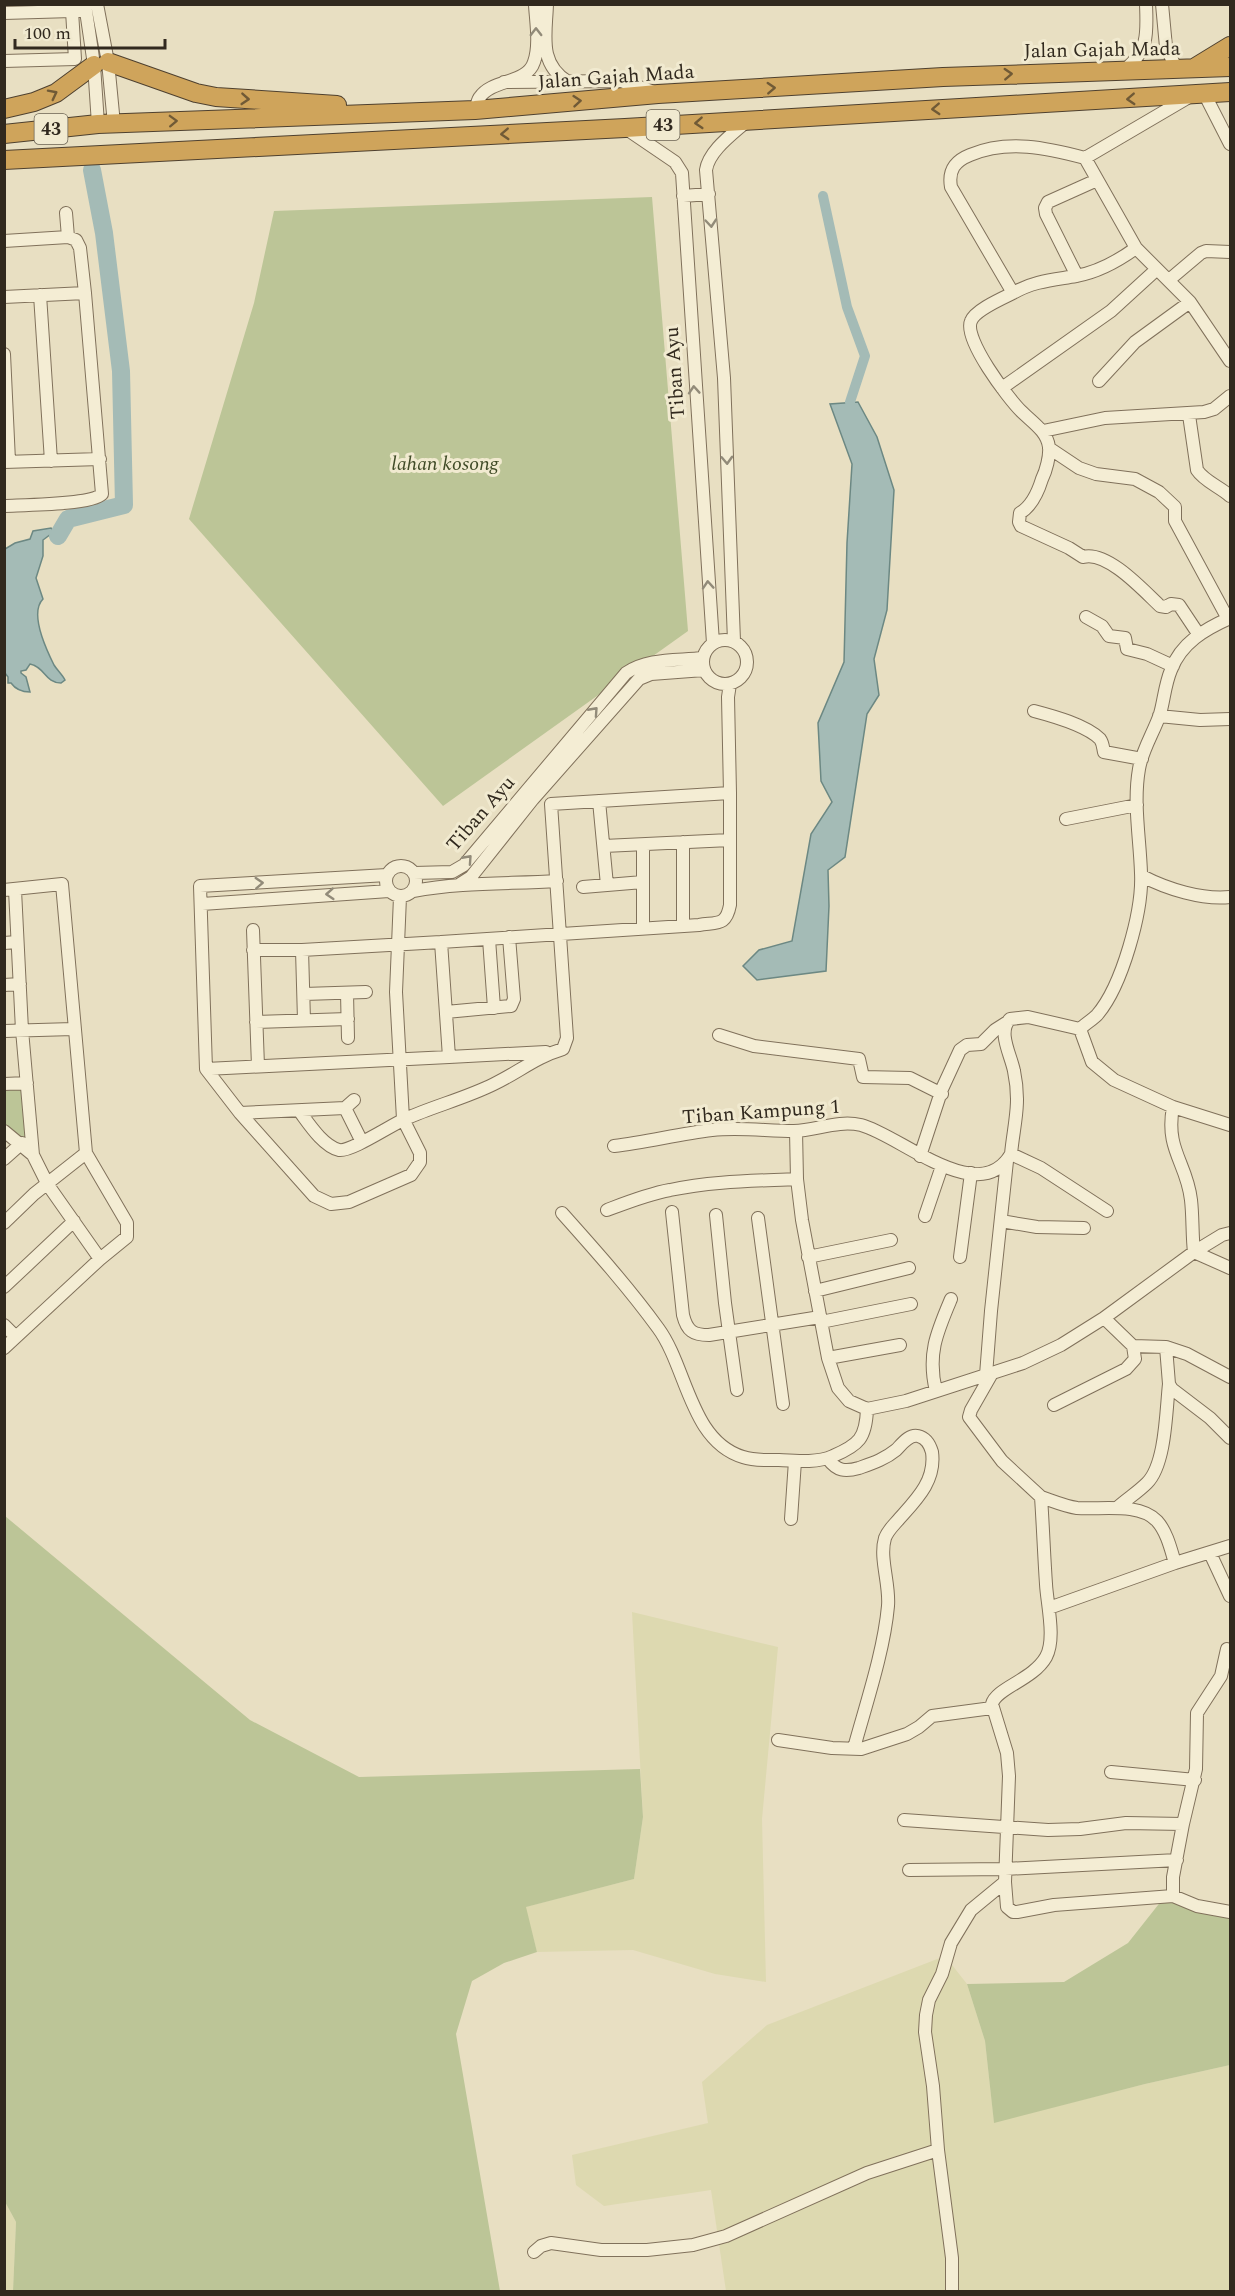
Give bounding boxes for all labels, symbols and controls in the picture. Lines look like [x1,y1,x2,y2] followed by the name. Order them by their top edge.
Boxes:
[15,12,165,50] scale bar
[24,20,71,47] text: 100 m
[530,27,542,36] one-way arrow
[1023,34,1181,66] street label: Jalan Gajah Mada
[537,57,696,97] street label: Jalan Gajah Mada
[1004,68,1013,81] one-way arrow
[767,81,776,94] one-way arrow
[46,90,57,101] one-way arrow
[240,92,249,105] one-way arrow
[1126,93,1135,106] one-way arrow
[572,95,581,108] one-way arrow
[931,103,940,116] one-way arrow
[646,110,680,140] road number: 43
[34,114,68,144] road number: 43
[168,115,177,128] one-way arrow
[695,116,704,129] one-way arrow
[500,128,509,141] one-way arrow
[704,219,717,228] one-way arrow
[657,326,693,420] street label: Tiban Ayu
[688,386,701,395] one-way arrow
[392,449,500,479] park label: lahan kosong
[721,455,733,464] one-way arrow
[702,580,715,589] one-way arrow
[587,707,598,717] one-way arrow
[439,769,522,858] street label: Tiban Ayu
[461,856,472,866] one-way arrow
[254,876,263,889] one-way arrow
[326,887,335,900] one-way arrow
[681,1092,841,1132] street label: Tiban Kampung 1

